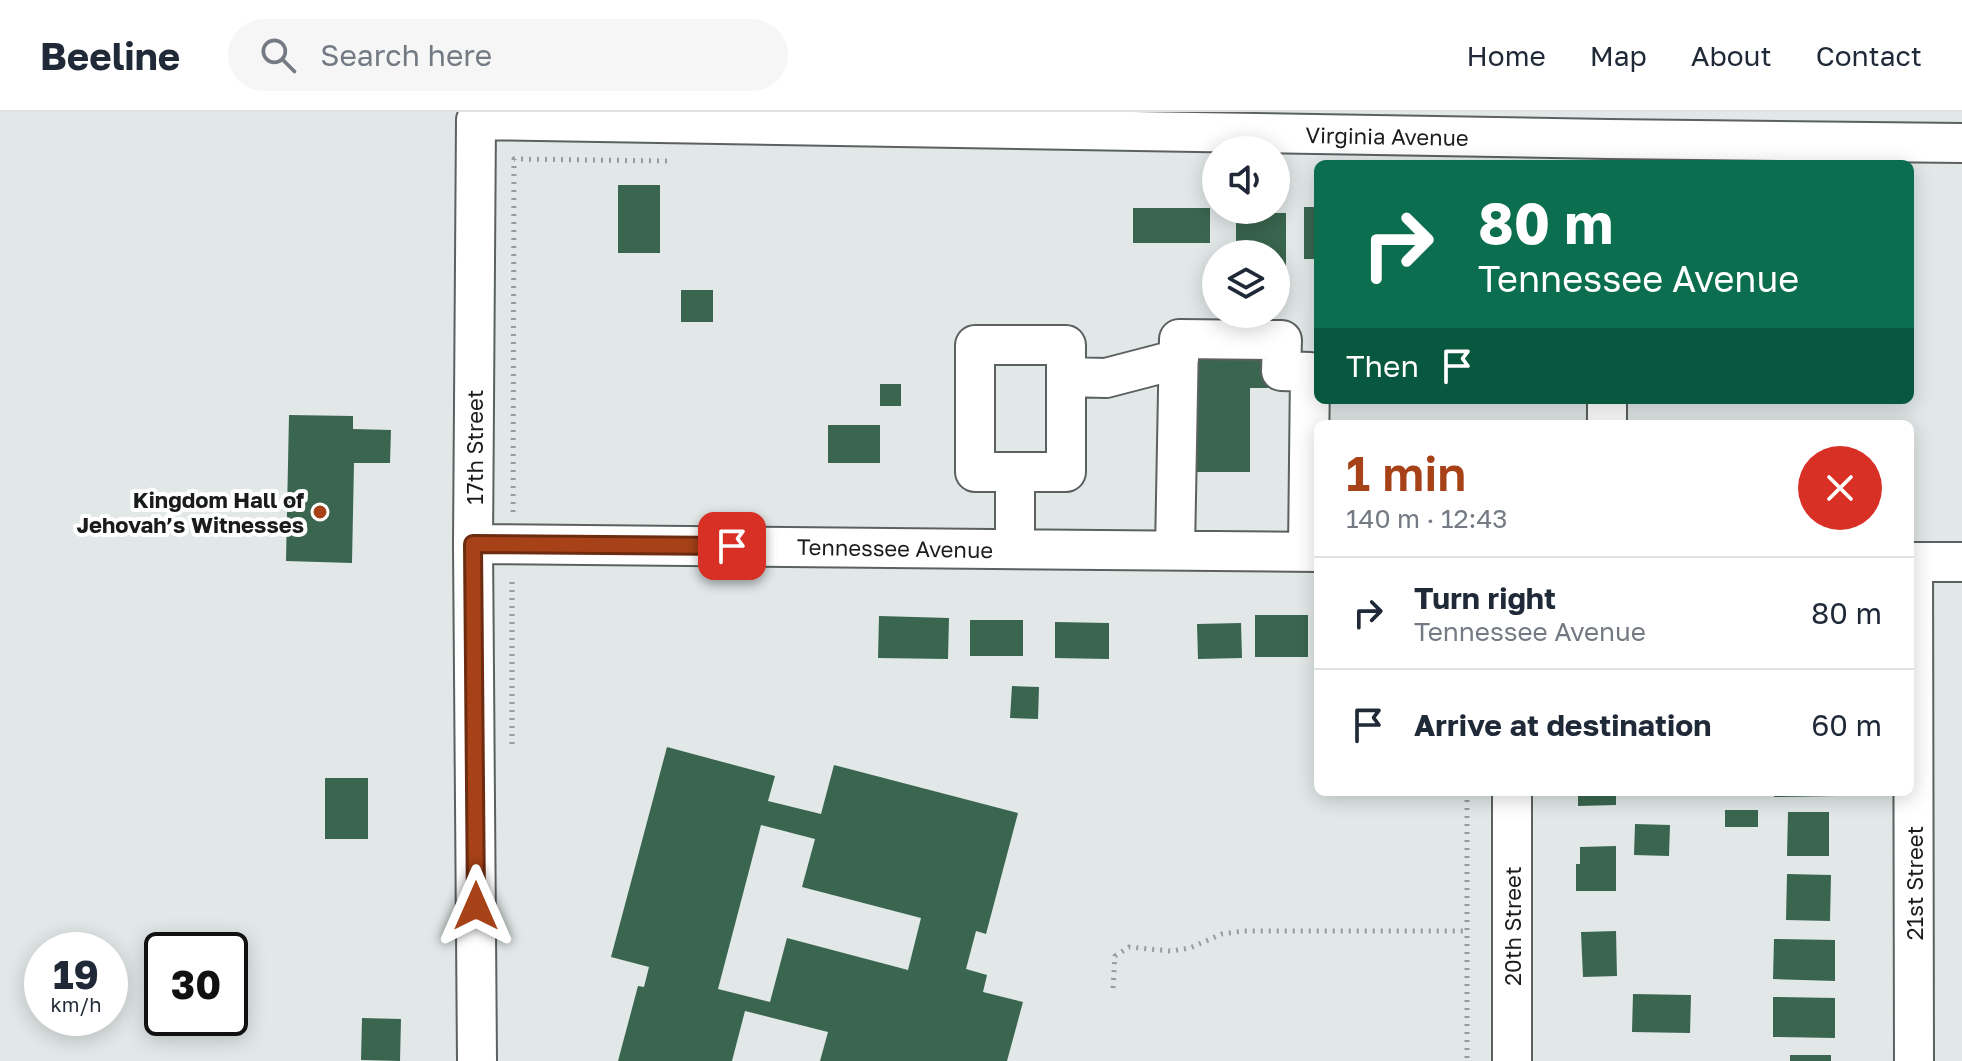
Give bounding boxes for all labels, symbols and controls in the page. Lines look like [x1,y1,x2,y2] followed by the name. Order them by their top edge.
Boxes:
[228,19,788,91] search box
[40,33,180,78] text: Beeline
[256,33,300,77] icon: search
[320,37,492,73] text: Search here
[1467,39,1546,72] text: Home
[1590,39,1647,72] text: Map
[1691,39,1772,72] text: About
[1816,39,1922,72] text: Contact
[1305,121,1469,151] street label: Virginia Avenue
[1202,136,1290,328] map controls
[1202,136,1290,224] button: sound
[1478,189,1613,256] text: 80 m
[1346,192,1450,296] icon: right
[1202,240,1290,328] button: layers
[1478,257,1799,300] text: Tennessee Avenue
[1435,344,1479,388] icon: arrive
[1346,348,1419,384] text: Then
[461,389,488,505] street label: 17th Street
[1346,444,1466,502] text: 1 min
[1798,446,1882,530] button: close
[76,486,304,538] place label: Kingdom Hall of Jehovah’s Witnesses
[311,503,329,521] marker: Kingdom Hall of Jehovah’s Witnesses
[1346,503,1507,534] text: 140 m · 12:43
[698,512,766,580] pin
[710,524,754,568] icon: arrive
[797,533,993,563] street label: Tennessee Avenue
[1414,580,1556,616] text: Turn right
[1346,591,1390,635] icon: right
[1811,595,1882,631] text: 80 m
[1414,616,1646,647] text: Tennessee Avenue
[1346,703,1390,747] icon: arrive
[1414,707,1711,743] text: Arrive at destination
[1811,707,1882,743] text: 60 m
[1901,826,1928,940] street label: 21st Street
[434,864,518,948] position arrow
[1499,866,1526,986] street label: 20th Street
[144,932,248,1036] speed limit sign: 30
[53,950,99,998] text: 19
[51,992,101,1016] text: km/h

